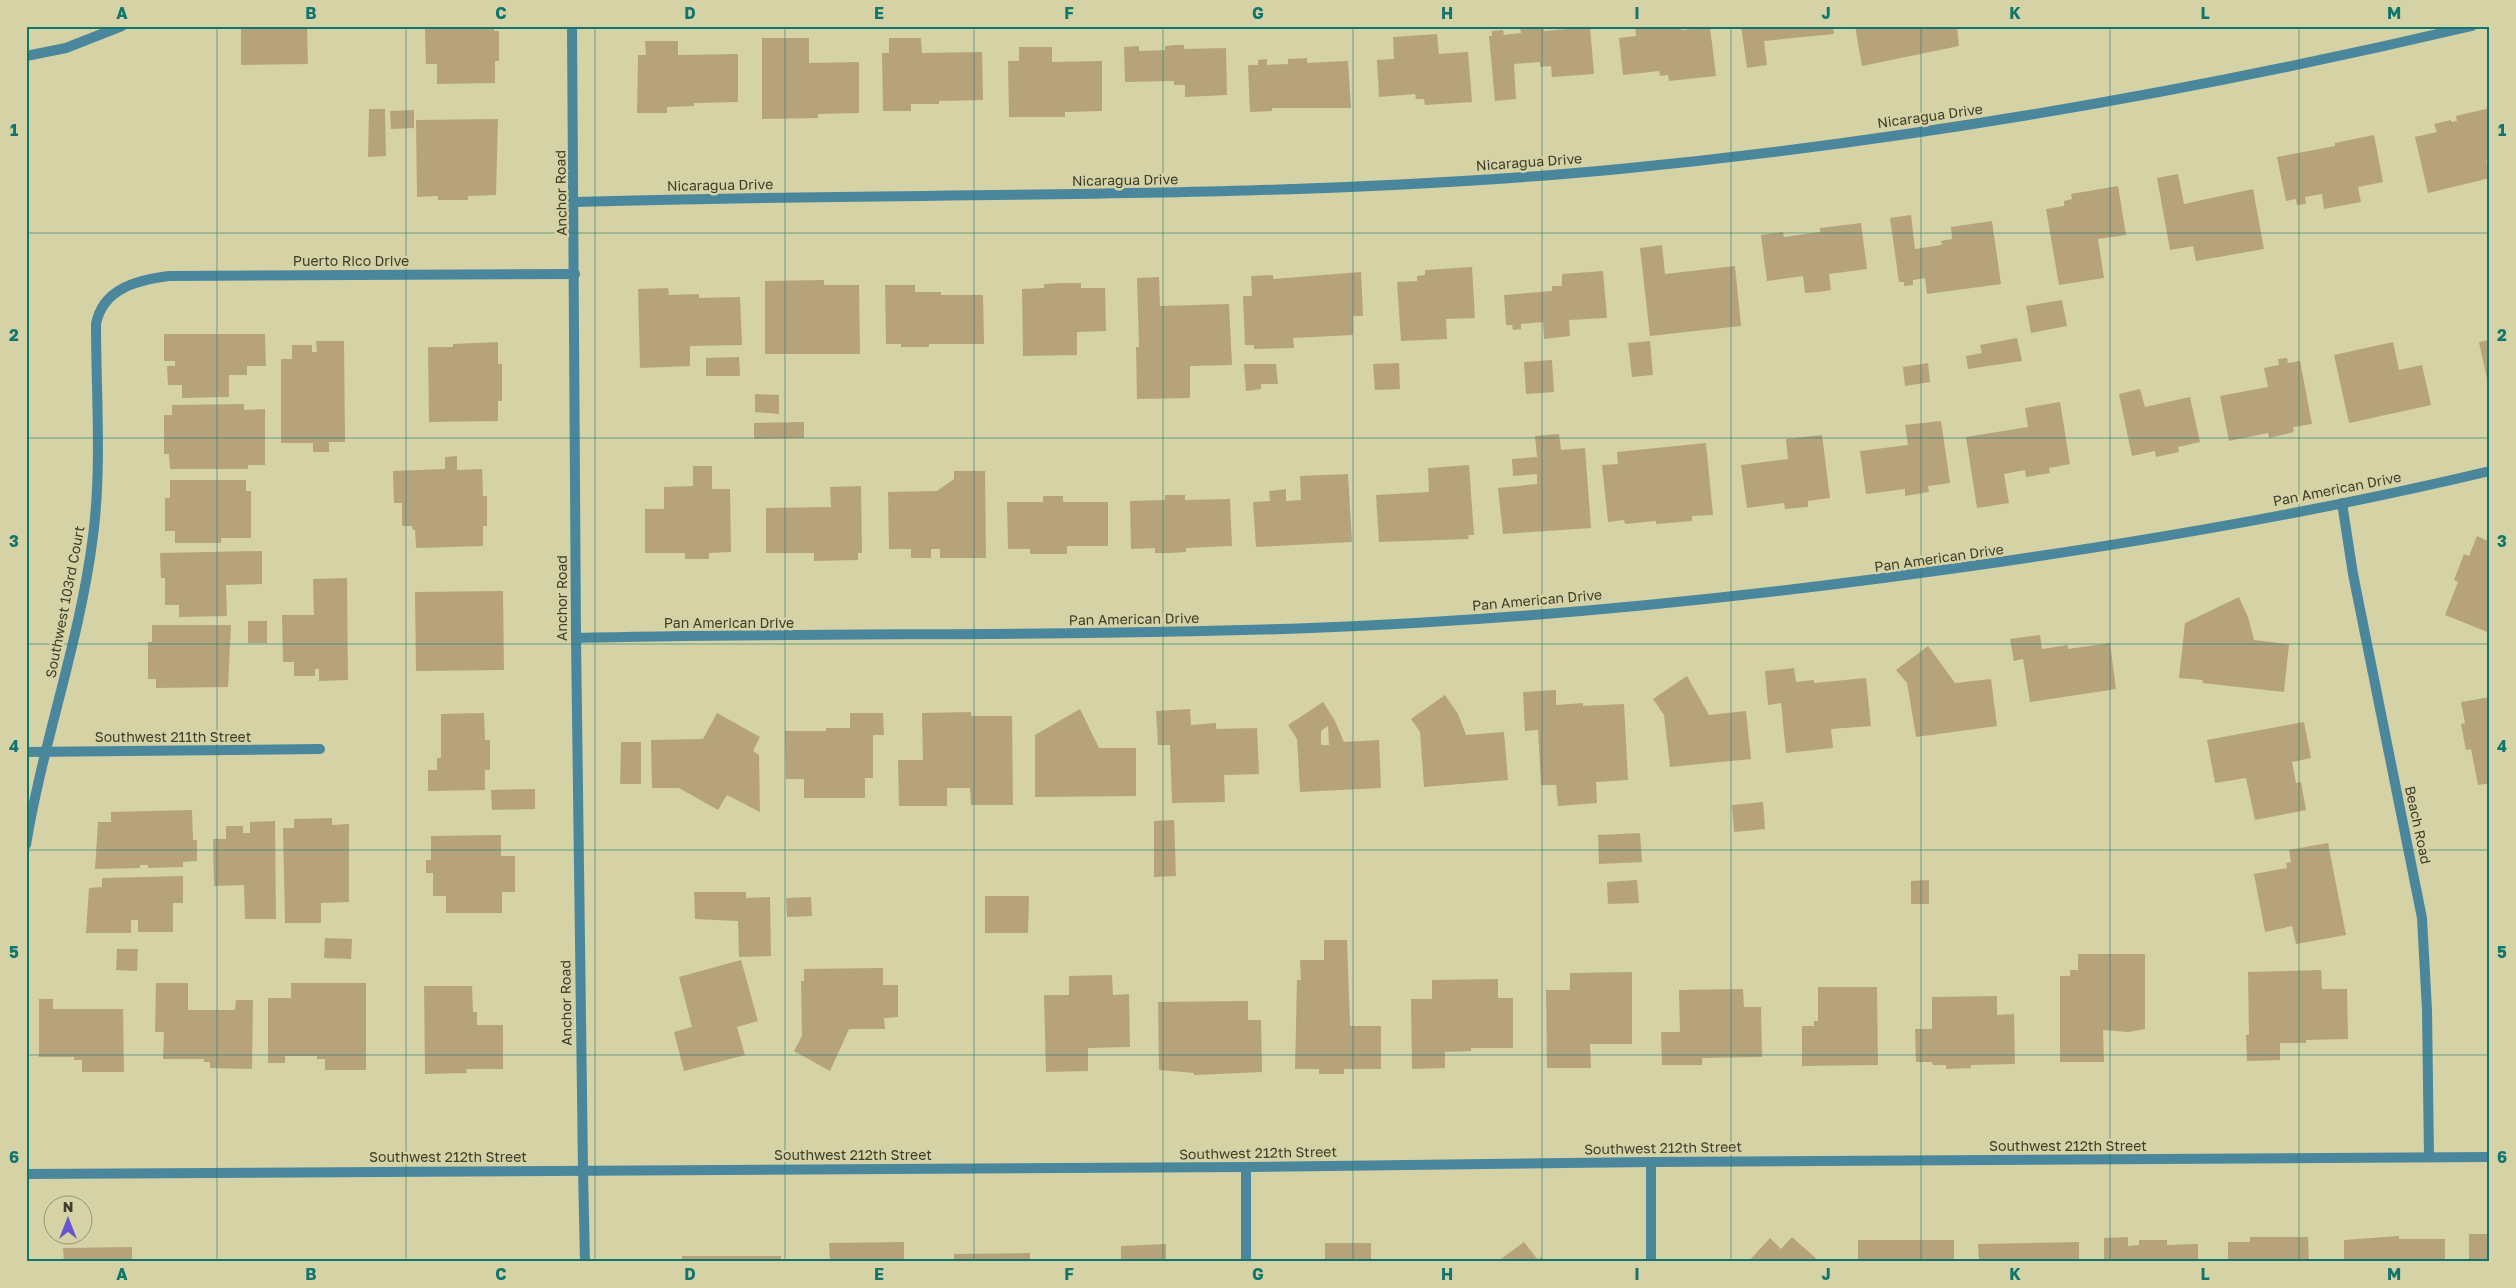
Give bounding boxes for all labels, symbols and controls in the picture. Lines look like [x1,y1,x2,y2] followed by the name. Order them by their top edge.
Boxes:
[116,3,128,23] text: A
[305,3,317,23] text: B
[495,3,507,23] text: C
[684,3,696,23] text: D
[874,3,884,23] text: E
[1064,3,1074,23] text: F
[1252,3,1264,23] text: G
[1441,3,1453,23] text: H
[1634,3,1640,23] text: I
[1821,3,1831,23] text: J
[2009,3,2021,23] text: K
[2200,3,2210,23] text: L
[2387,3,2401,23] text: M
[1876,100,1984,131] street label: Nicaragua Drive
[10,120,18,140] text: 1
[2498,120,2506,140] text: 1
[1475,149,1583,174] street label: Nicaragua Drive
[551,150,570,236] street label: Anchor Road
[1072,170,1178,189] street label: Nicaragua Drive
[667,175,773,194] street label: Nicaragua Drive
[293,252,409,269] street label: Puerto Rico Drive
[9,325,19,345] text: 2
[2497,325,2507,345] text: 2
[2271,468,2403,509] street label: Pan American Drive
[41,524,88,679] street label: Southwest 103rd Court
[9,531,19,551] text: 3
[2497,531,2507,551] text: 3
[1873,540,2005,575] street label: Pan American Drive
[553,555,570,641] street label: Anchor Road
[1471,585,1603,614] street label: Pan American Drive
[1069,609,1199,628] street label: Pan American Drive
[664,614,794,631] street label: Pan American Drive
[95,728,251,745] street label: Southwest 211th Street
[9,736,19,756] text: 4
[2497,736,2507,756] text: 4
[2402,784,2435,866] street label: Beach Road
[9,942,19,962] text: 5
[2497,942,2507,962] text: 5
[556,960,575,1046] street label: Anchor Road
[1989,1137,2147,1154] street label: Southwest 212th Street
[1584,1138,1742,1157] street label: Southwest 212th Street
[1179,1143,1337,1162] street label: Southwest 212th Street
[774,1146,932,1163] street label: Southwest 212th Street
[9,1147,19,1167] text: 6
[2497,1147,2507,1167] text: 6
[369,1148,527,1165] street label: Southwest 212th Street
[42,1196,92,1246] north arrow
[63,1198,73,1215] text: N
[116,1264,128,1284] text: A
[305,1264,317,1284] text: B
[495,1264,507,1284] text: C
[684,1264,696,1284] text: D
[874,1264,884,1284] text: E
[1064,1264,1074,1284] text: F
[1252,1264,1264,1284] text: G
[1441,1264,1453,1284] text: H
[1634,1264,1640,1284] text: I
[1821,1264,1831,1284] text: J
[2009,1264,2021,1284] text: K
[2200,1264,2210,1284] text: L
[2387,1264,2401,1284] text: M

